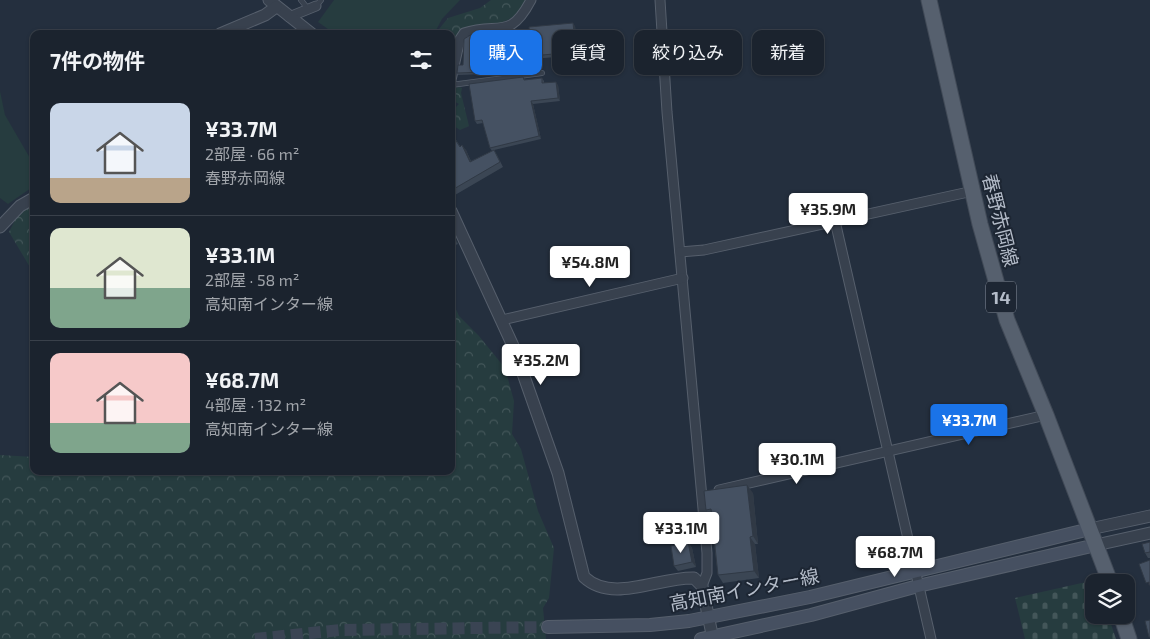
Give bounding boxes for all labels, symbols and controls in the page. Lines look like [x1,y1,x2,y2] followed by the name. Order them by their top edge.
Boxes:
[470,30,542,75] chip: 購入
[552,30,624,75] chip: 賃貸
[634,30,742,75] chip: 絞り込み
[752,30,824,75] chip: 新着
[407,46,435,74] icon: filters
[50,48,145,73] text: 7件の物件
[205,116,278,141] text: ¥33.7M
[90,123,150,183] icon: home
[205,144,299,163] text: 2部屋 · 66 m²
[205,168,285,187] text: 春野赤岡線
[978,171,1024,269] street label: 春野赤岡線
[787,192,869,235] pin: ¥35.9M
[800,199,856,218] text: ¥35.9M
[205,242,275,267] text: ¥33.1M
[549,246,631,288] pin: ¥54.8M
[90,248,150,308] icon: home
[561,252,619,271] text: ¥54.8M
[205,270,299,289] text: 2部屋 · 58 m²
[986,282,1016,312] road number: 14
[205,294,333,313] text: 高知南インター線
[500,344,582,386] pin: ¥35.2M
[513,350,569,369] text: ¥35.2M
[205,367,279,392] text: ¥68.7M
[90,373,150,433] icon: home
[205,395,306,414] text: 4部屋 · 132 m²
[928,404,1010,446] pin: ¥33.7M
[941,410,997,429] text: ¥33.7M
[205,419,333,438] text: 高知南インター線
[756,442,838,485] pin: ¥30.1M
[770,449,824,468] text: ¥30.1M
[640,512,722,554] pin: ¥33.1M
[654,518,708,537] text: ¥33.1M
[854,536,936,578] pin: ¥68.7M
[867,542,923,561] text: ¥68.7M
[667,563,821,615] street label: 高知南インター線
[1085,574,1135,624] map controls
[1085,574,1135,624] button: layers

